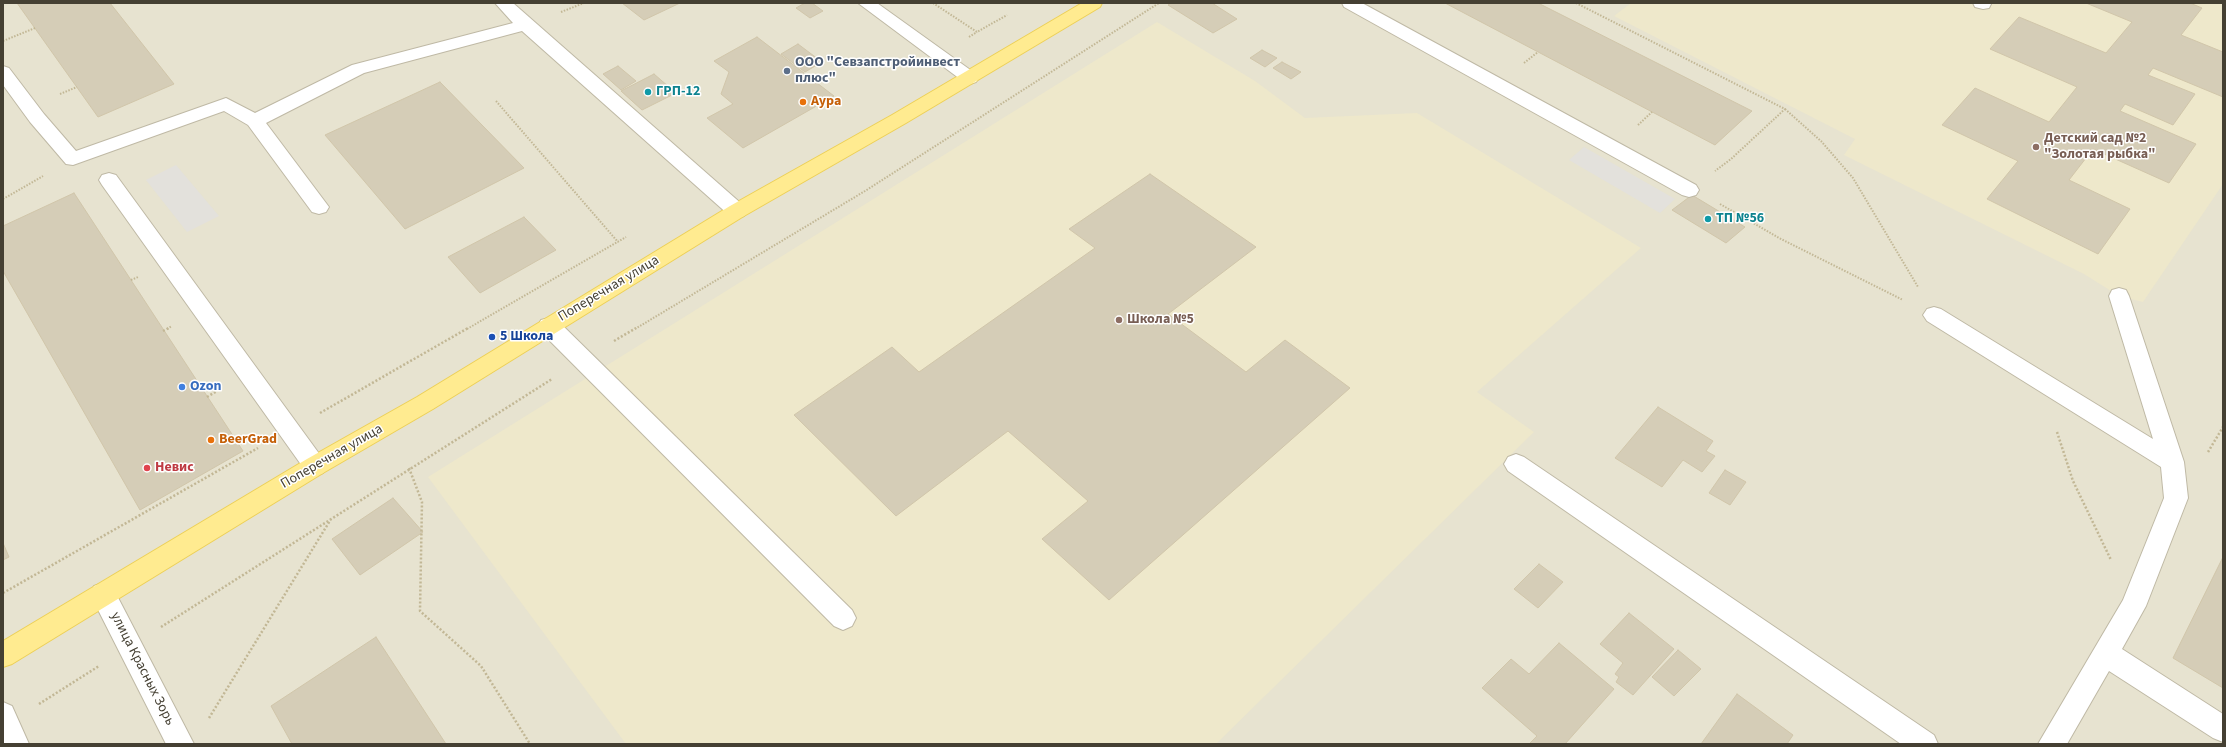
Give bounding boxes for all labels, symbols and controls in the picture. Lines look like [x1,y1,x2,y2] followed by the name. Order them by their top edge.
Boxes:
[795,55,960,88] place label: ООО "Севзапстройинвест плюс"
[782,66,792,76] marker: ООО "Севзапстройинвест плюс"
[656,84,700,100] place label: ГРП-12
[643,87,653,97] marker: ГРП-12
[811,94,841,110] place label: Аура
[798,97,808,107] marker: Аура
[2044,131,2156,164] place label: Детский сад №2 "Золотая рыбка"
[2031,142,2041,152] marker: Детский сад №2 "Золотая рыбка"
[1716,211,1764,227] place label: ТП №56
[1703,214,1713,224] marker: ТП №56
[555,252,663,326] street label: Поперечная улица
[1127,312,1194,328] place label: Школа №5
[1114,315,1124,325] marker: Школа №5
[500,329,553,345] place label: 5 Школа
[487,332,497,342] marker: 5 Школа
[190,379,221,395] place label: Ozon
[177,382,187,392] marker: Ozon
[278,421,386,493] street label: Поперечная улица
[219,432,277,448] place label: BeerGrad
[206,435,216,445] marker: BeerGrad
[155,460,194,476] place label: Невис
[142,463,152,473] marker: Невис
[106,610,178,728] street label: улица Красных Зорь

